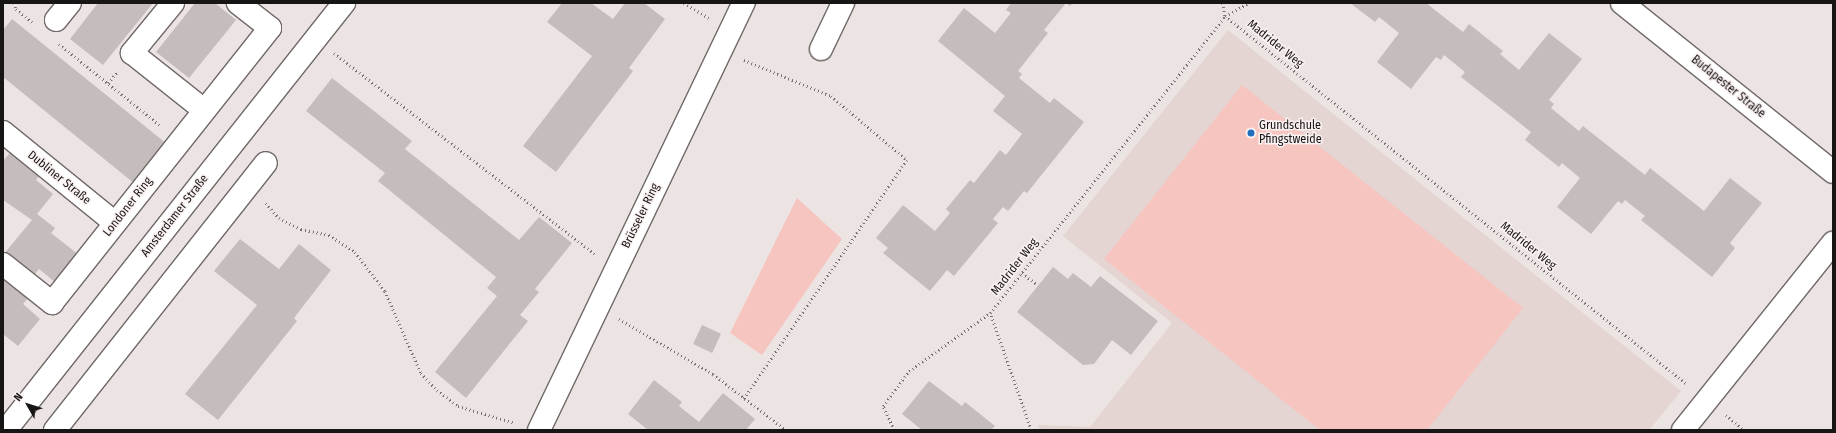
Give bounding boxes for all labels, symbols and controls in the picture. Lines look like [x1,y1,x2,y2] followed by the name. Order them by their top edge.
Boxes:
[1244,17,1306,71] street label: Madrider Weg
[1688,53,1768,121] street label: Budapester Straße
[1259,119,1322,147] place label: Grundschule Pfingstweide
[1246,128,1256,138] marker: Grundschule Pfingstweide
[25,148,93,208] street label: Dubliner Straße
[138,172,212,260] street label: Amsterdamer Straße
[100,175,156,239] street label: Londoner Ring
[619,181,663,251] street label: Brüsseler Ring
[1497,219,1559,273] street label: Madrider Weg
[988,236,1042,298] street label: Madrider Weg
[8,385,48,425] north arrow
[11,390,25,404] text: N

